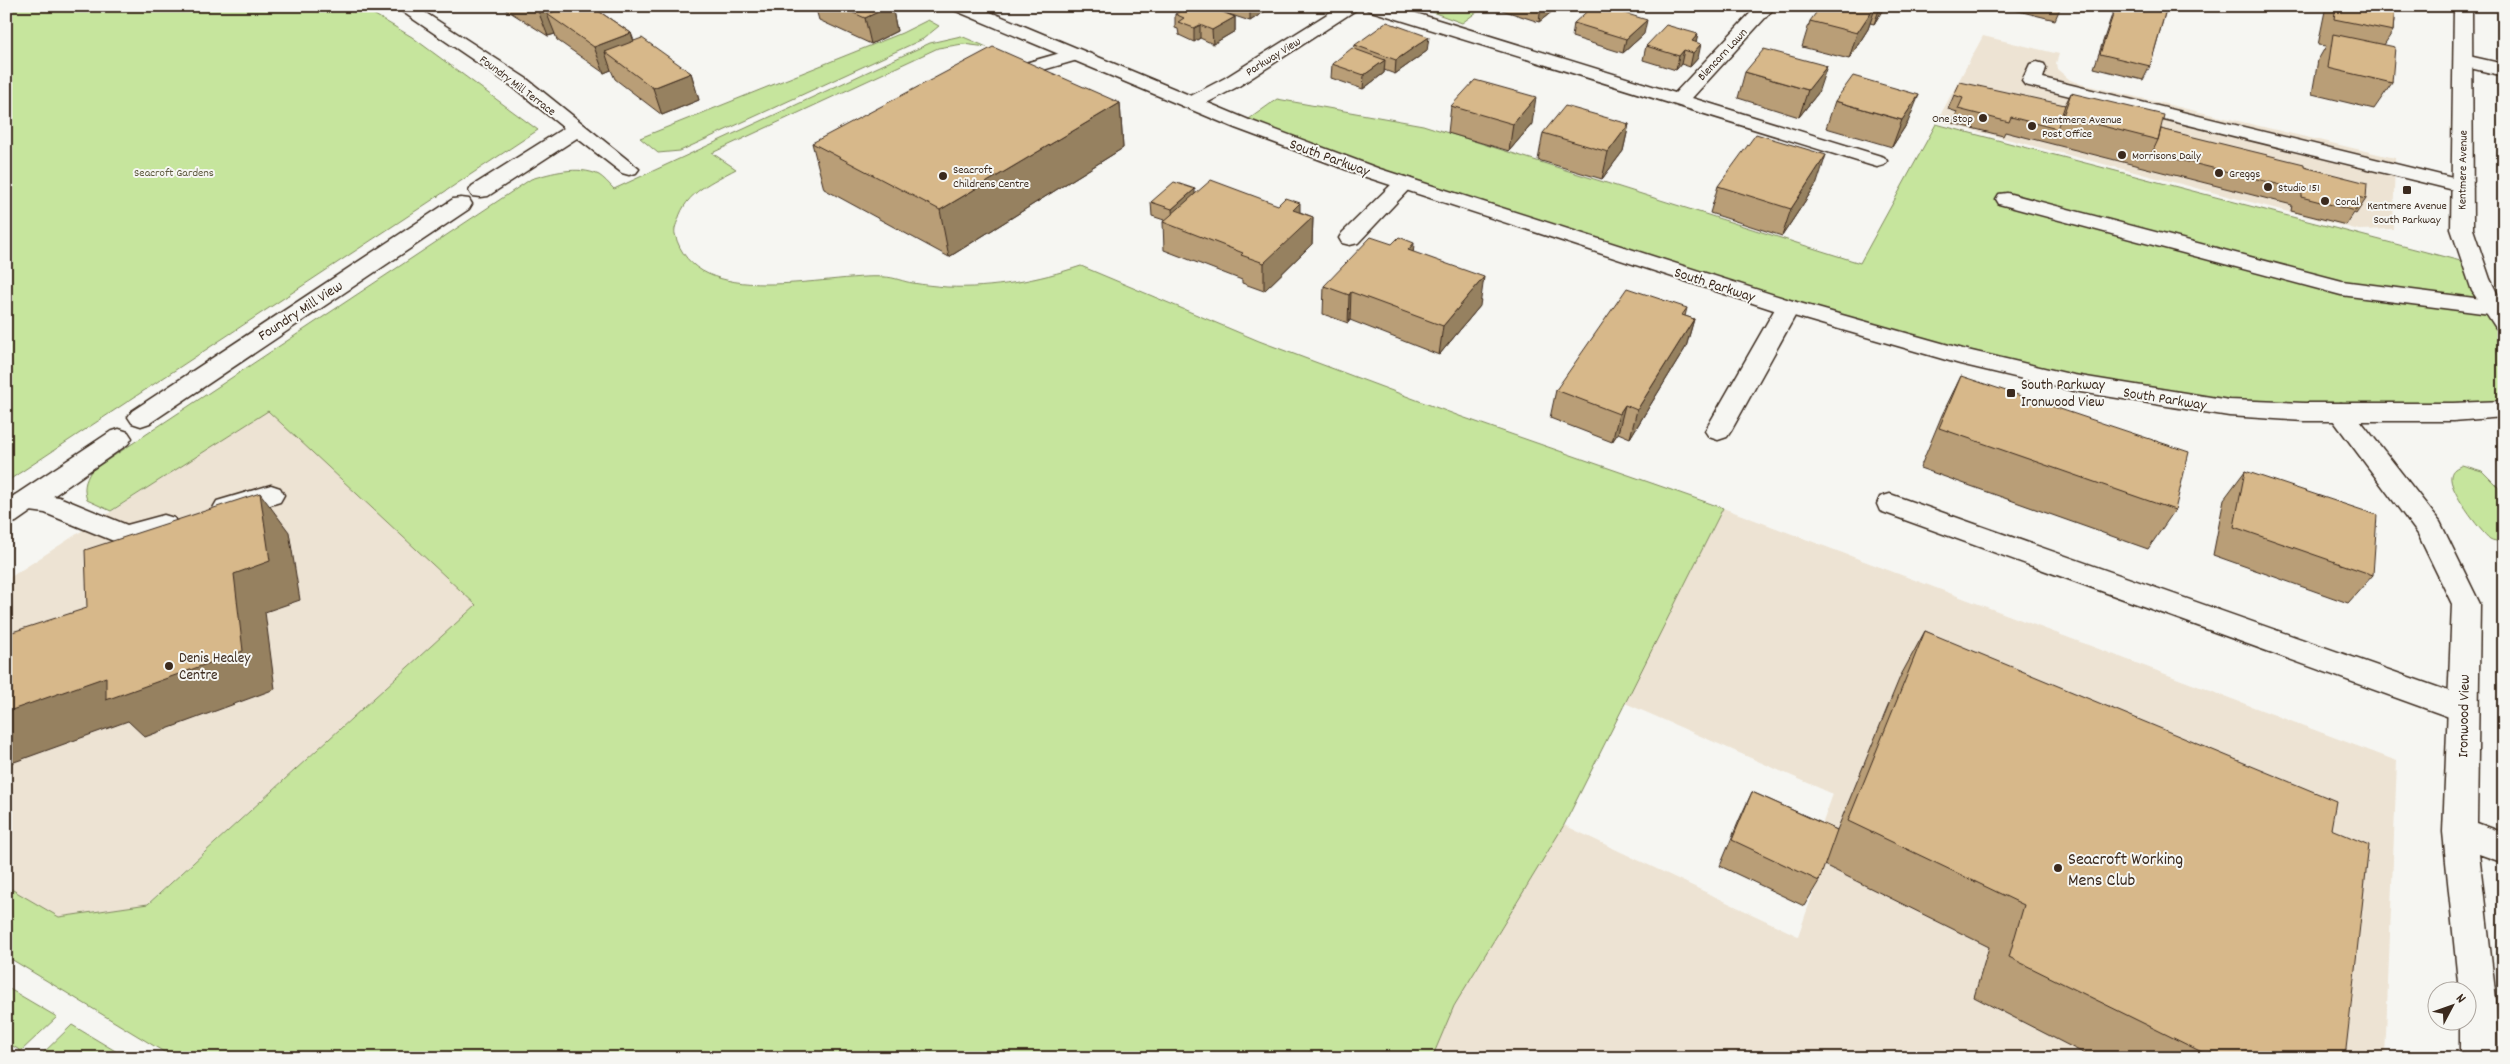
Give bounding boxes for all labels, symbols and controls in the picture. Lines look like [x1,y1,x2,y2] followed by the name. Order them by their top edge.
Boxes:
[1694,25,1752,85] street label: Blencarn Lawn
[1243,33,1305,81] street label: Parkway View
[475,52,559,121] street label: Foundry Mill Terrace
[1932,111,1973,128] place label: One Stop
[1977,112,1989,124] marker: One Stop
[2042,112,2122,143] place label: Kentmere Avenue Post Office
[2026,120,2038,132] marker: Kentmere Avenue Post Office
[2454,130,2473,210] street label: Kentmere Avenue
[1286,134,1373,184] street label: South Parkway
[2132,148,2202,165] place label: Morrisons Daily
[2116,149,2128,161] marker: Morrisons Daily
[953,162,1029,193] place label: Seacroft Childrens Centre
[134,165,214,182] park label: Seacroft Gardens
[2229,166,2260,183] place label: Greggs
[2213,167,2225,179] marker: Greggs
[937,170,949,182] marker: Seacroft Childrens Centre
[2278,180,2320,197] place label: Studio 151
[2262,181,2274,193] marker: Studio 151
[2401,184,2413,196] marker: Kentmere Avenue South Parkway
[2335,194,2359,211] place label: Coral
[2319,195,2331,207] marker: Coral
[2367,198,2447,229] place label: Kentmere Avenue South Parkway
[1671,262,1759,310] street label: South Parkway
[254,276,348,347] street label: Foundry Mill View
[2021,375,2106,414] place label: South Parkway Ironwood View
[2122,383,2209,418] street label: South Parkway
[2005,387,2017,399] marker: South Parkway Ironwood View
[179,648,251,687] place label: Denis Healey Centre
[163,660,175,672] marker: Denis Healey Centre
[2453,674,2477,758] street label: Ironwood View
[2068,848,2183,894] place label: Seacroft Working Mens Club
[2052,862,2064,874] marker: Seacroft Working Mens Club
[2428,982,2478,1032] north arrow
[2450,990,2470,1008] text: N

